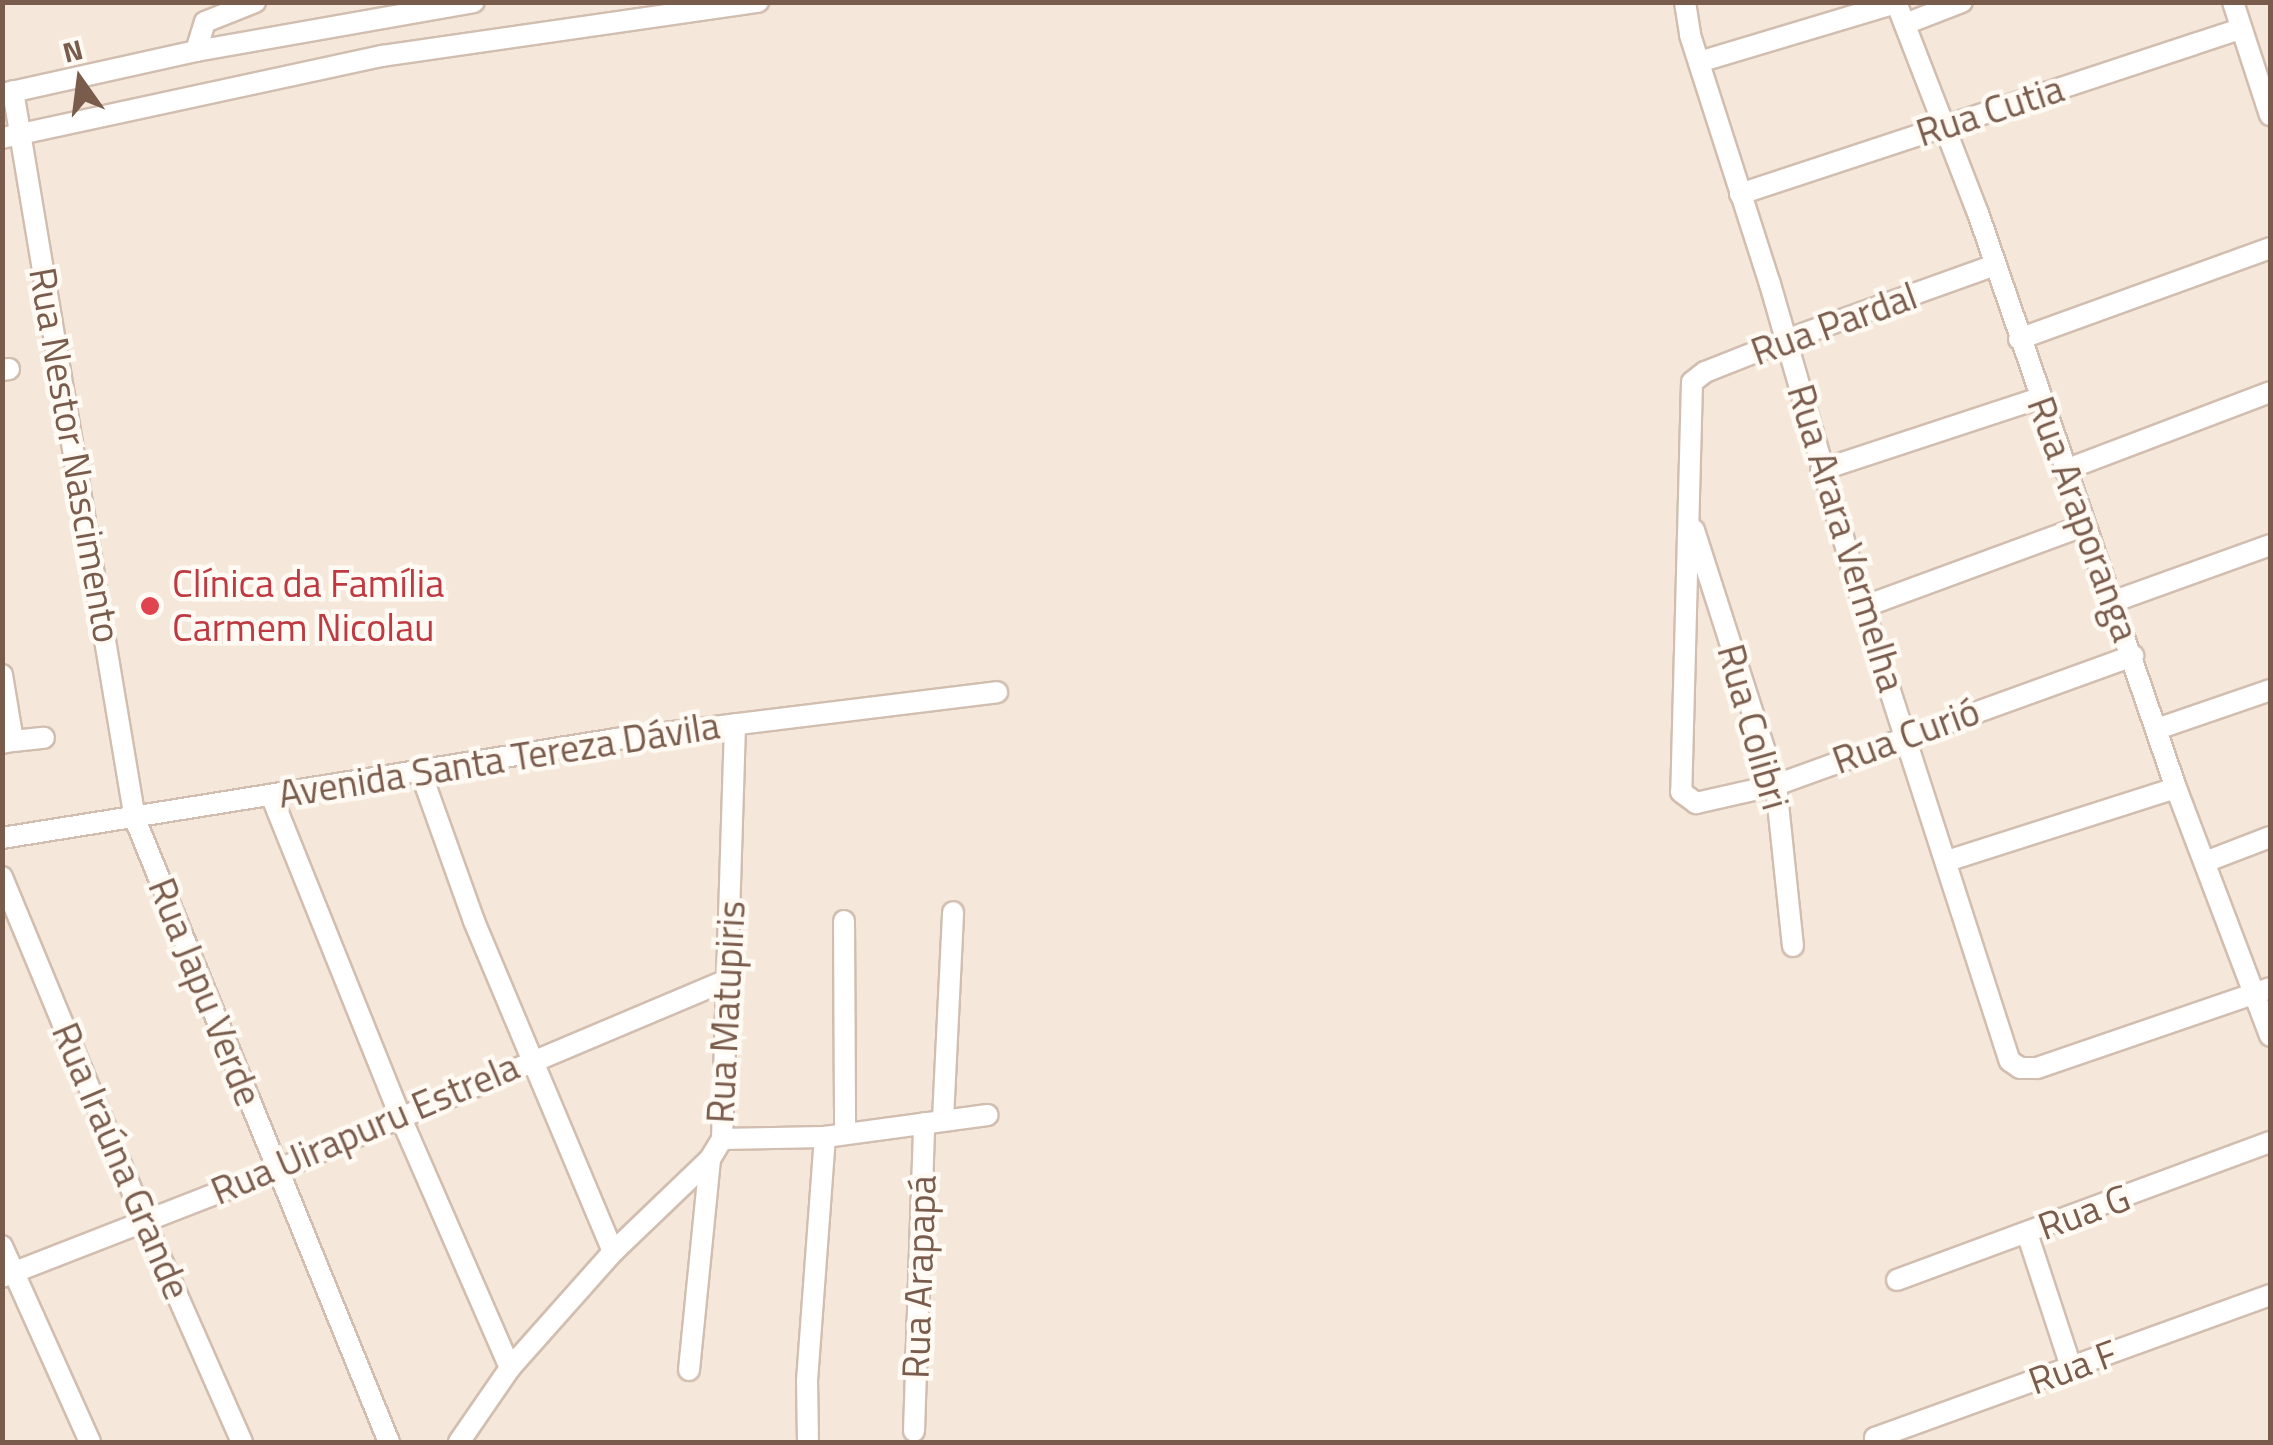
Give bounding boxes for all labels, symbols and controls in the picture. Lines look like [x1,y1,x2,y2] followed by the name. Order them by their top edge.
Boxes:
[58,27,87,74] text: N
[30,30,130,130] north arrow
[1911,66,2069,156] street label: Rua Cutia
[20,264,130,646] street label: Rua Nestor Nascimento
[1745,273,1923,375] street label: Rua Pardal
[1778,379,1914,697] street label: Rua Arara Vermelha
[2018,390,2148,648] street label: Rua Araporanga
[172,561,444,650] place label: Clínica da Família Carmem Nicolau
[137,593,163,619] marker: Clínica da Família Carmem Nicolau
[1708,639,1798,815] street label: Rua Colibri
[1826,688,1986,784] street label: Rua Curió
[275,703,723,817] street label: Avenida Santa Tereza Dávila
[139,872,271,1112] street label: Rua Japu Verde
[697,900,755,1124] street label: Rua Matupiris
[42,1016,200,1306] street label: Rua Iraúna Grande
[204,1044,526,1214] street label: Rua Uirapuru Estrela
[893,1174,945,1380] street label: Rua Arapapá
[2032,1174,2136,1250] street label: Rua G
[2023,1330,2123,1404] street label: Rua F

